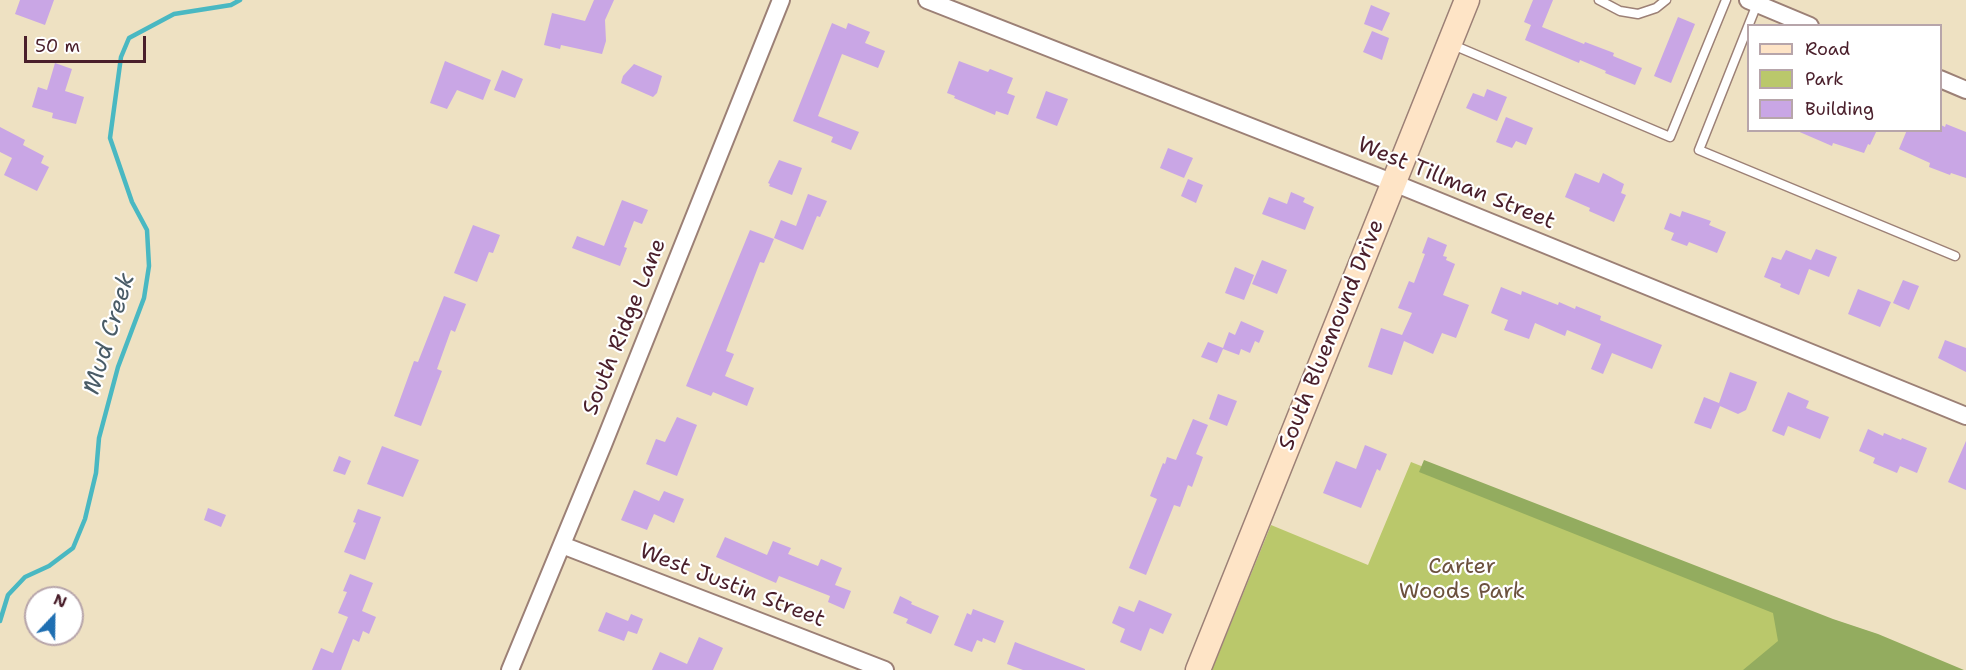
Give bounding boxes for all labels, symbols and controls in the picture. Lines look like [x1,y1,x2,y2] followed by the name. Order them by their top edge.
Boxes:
[27,24,148,62] scale bar
[1747,24,1942,132] legend
[35,34,80,58] text: 50 m
[1805,37,1850,61] text: Road
[1805,67,1844,91] text: Park
[1805,97,1874,121] text: Building
[1353,132,1559,236] street label: West Tillman Street
[1274,216,1390,454] street label: South Bluemound Drive
[578,235,672,419] street label: South Ridge Lane
[78,270,142,398] water label: Mud Creek
[635,538,829,634] street label: West Justin Street
[1399,554,1525,606] park label: Carter Woods Park
[24,586,84,646] north arrow
[50,589,70,613] text: N

